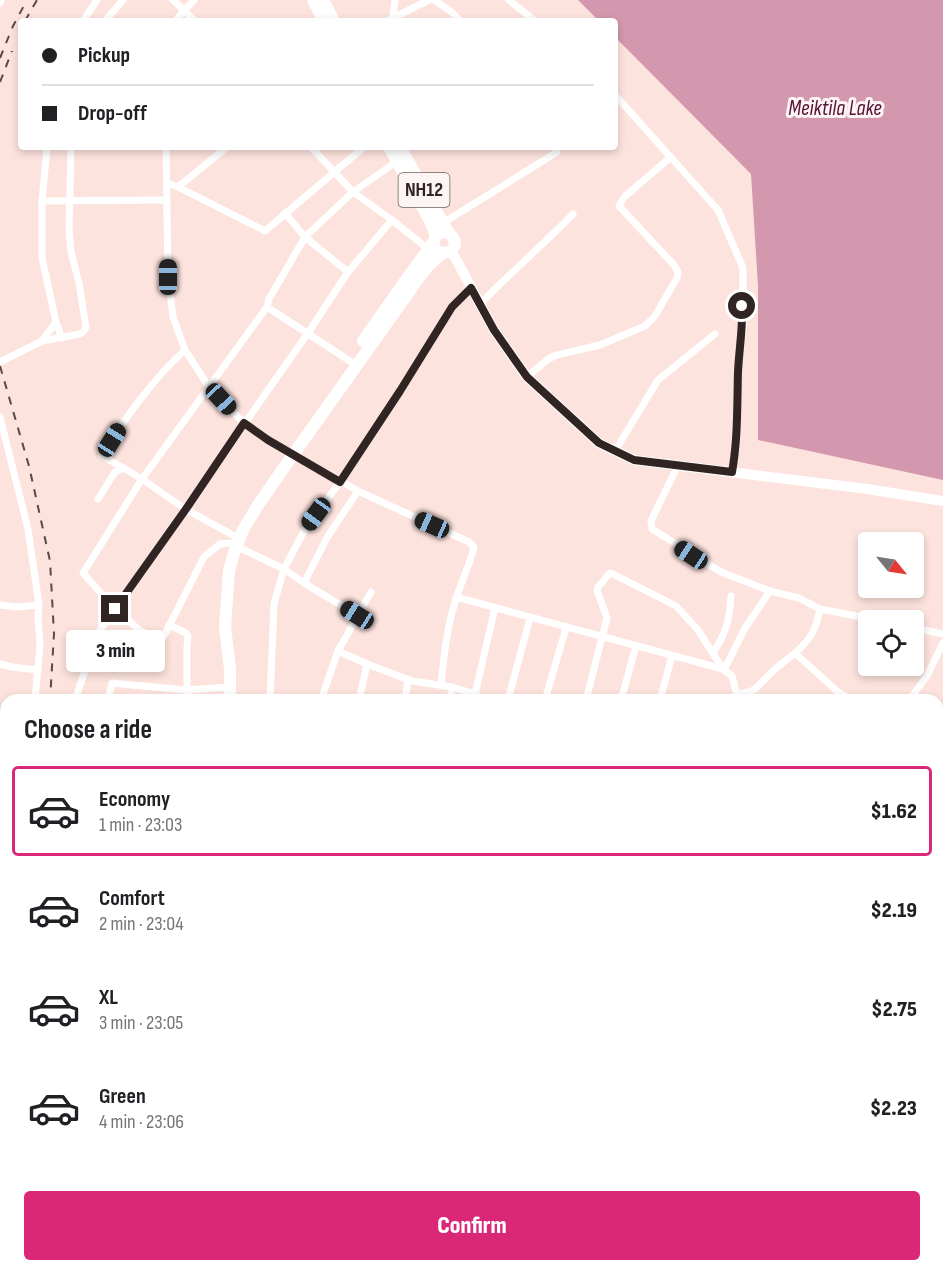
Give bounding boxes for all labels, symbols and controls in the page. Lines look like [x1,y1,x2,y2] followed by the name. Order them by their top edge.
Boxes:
[78,42,130,69] text: Pickup
[788,95,882,122] water label: Meiktila Lake
[78,100,147,127] text: Drop-off
[398,173,450,207] road number: NH12
[159,259,177,295] car
[728,292,755,319] route start
[202,380,240,418] car
[95,420,129,460] car
[298,494,334,534] car
[412,509,452,541] car
[858,532,924,598] north arrow
[858,532,924,676] map controls
[671,538,711,572] car
[101,595,128,622] route end
[337,598,377,632] car
[858,610,924,676] button: locate
[66,630,164,672] callout: 3 min
[96,639,135,663] text: 3 min
[24,714,152,746] text: Choose a ride
[27,784,81,838] icon: car
[99,786,170,813] text: Economy
[870,798,917,825] text: $1.62
[99,813,182,837] text: 1 min · 23:03
[27,883,81,937] icon: car
[99,885,165,912] text: Comfort
[870,897,917,924] text: $2.19
[99,912,184,936] text: 2 min · 23:04
[27,982,81,1036] icon: car
[99,984,118,1011] text: XL
[871,996,917,1023] text: $2.75
[99,1011,183,1035] text: 3 min · 23:05
[27,1081,81,1135] icon: car
[99,1083,146,1110] text: Green
[870,1095,917,1122] text: $2.23
[99,1110,184,1134] text: 4 min · 23:06
[24,1191,920,1260] button: Confirm

